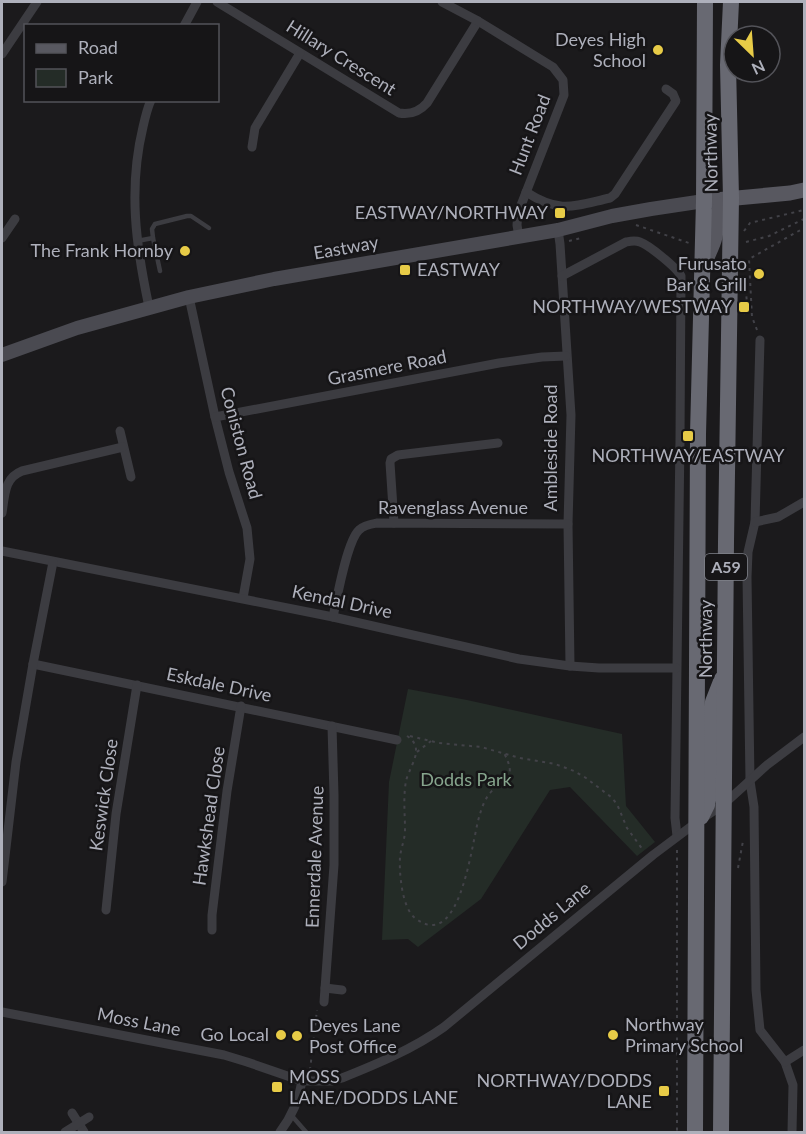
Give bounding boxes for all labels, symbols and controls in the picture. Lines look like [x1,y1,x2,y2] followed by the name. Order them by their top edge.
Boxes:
[283,15,401,100] street label: Hillary Crescent
[24,24,219,102] legend
[722,24,782,84] north arrow
[555,28,646,71] place label: Deyes High School
[78,36,118,58] text: Road
[651,43,665,57] marker: Deyes High School
[749,57,768,79] text: N
[78,66,114,88] text: Park
[504,91,554,178] street label: Hunt Road
[698,113,722,193] street label: Northway
[355,201,549,223] place label: EASTWAY/NORTHWAY
[553,206,567,220] marker: EASTWAY/NORTHWAY
[312,230,381,264] street label: Eastway
[30,239,174,261] place label: The Frank Hornby
[178,244,192,258] marker: The Frank Hornby
[666,252,747,295] place label: Furusato Bar & Grill
[417,258,501,280] place label: EASTWAY
[398,263,412,277] marker: EASTWAY
[752,267,766,281] marker: Furusato Bar & Grill
[532,295,733,317] place label: NORTHWAY/WESTWAY
[737,300,751,314] marker: NORTHWAY/WESTWAY
[325,345,448,389] street label: Grasmere Road
[216,384,268,501] street label: Coniston Road
[539,384,561,512] street label: Ambleside Road
[681,429,695,443] marker: NORTHWAY/EASTWAY
[591,444,785,466] place label: NORTHWAY/EASTWAY
[378,496,528,518] street label: Ravenglass Avenue
[705,554,747,580] road number: A59
[290,580,394,622] street label: Kendal Drive
[694,599,716,678] street label: Northway
[165,662,274,706] street label: Eskdale Drive
[84,737,122,852] street label: Keswick Close
[187,745,229,887] street label: Hawkshead Close
[420,768,513,790] park label: Dodds Park
[301,785,327,928] street label: Ennerdale Avenue
[508,877,594,954] street label: Dodds Lane
[96,1002,183,1040] street label: Moss Lane
[625,1013,743,1056] place label: Northway Primary School
[309,1014,401,1057] place label: Deyes Lane Post Office
[201,1023,269,1045] place label: Go Local
[274,1028,288,1042] marker: Go Local
[606,1028,620,1042] marker: Northway Primary School
[290,1029,304,1043] marker: Deyes Lane Post Office
[289,1065,458,1108] place label: MOSS LANE/DODDS LANE
[477,1069,652,1112] place label: NORTHWAY/DODDS LANE
[270,1080,284,1094] marker: MOSS LANE/DODDS LANE
[657,1084,671,1098] marker: NORTHWAY/DODDS LANE

